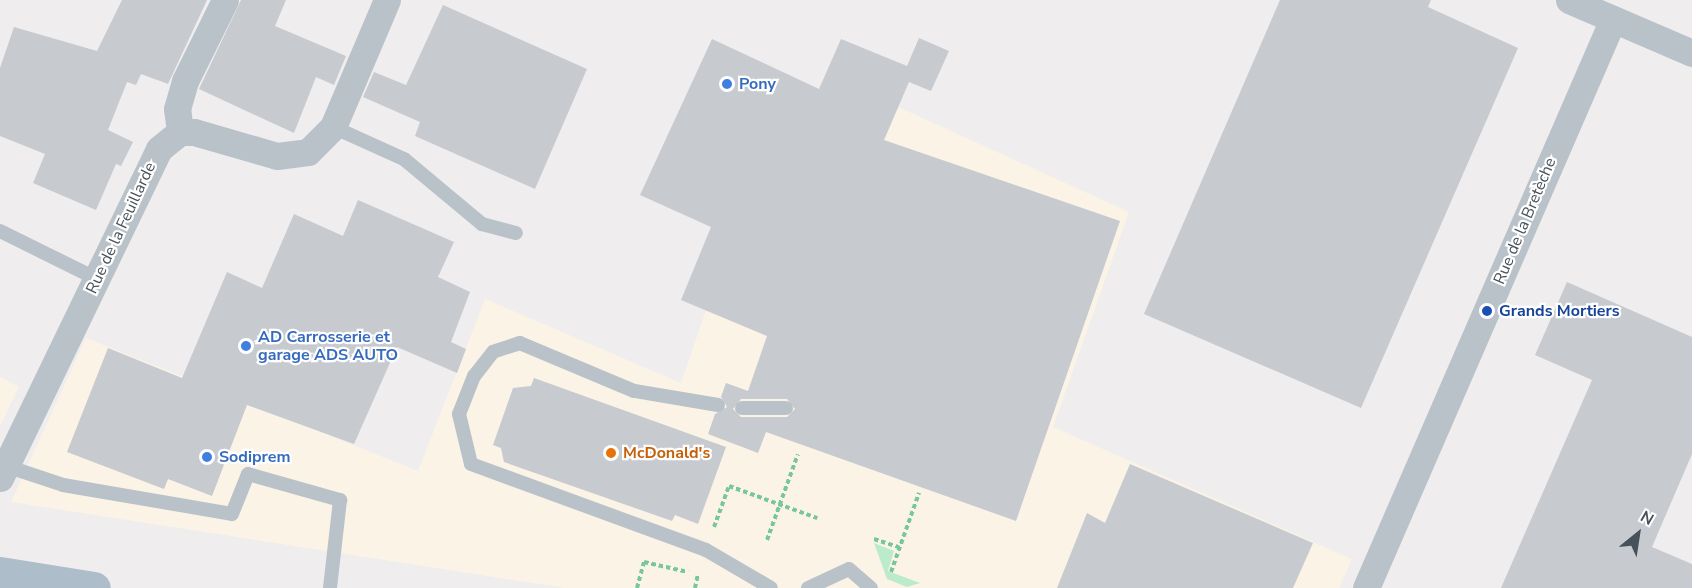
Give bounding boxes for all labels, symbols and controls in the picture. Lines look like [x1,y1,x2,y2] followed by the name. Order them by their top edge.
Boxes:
[739,74,776,94] place label: Pony
[720,77,734,91] marker: Pony
[1490,155,1560,287] street label: Rue de la Bretèche
[82,159,160,297] street label: Rue de la Feuillarde
[1499,301,1620,321] place label: Grands Mortiers
[1480,304,1494,318] marker: Grands Mortiers
[258,327,398,365] place label: AD Carrosserie et garage ADS AUTO
[239,339,253,353] marker: AD Carrosserie et garage ADS AUTO
[623,443,710,463] place label: McDonald's
[604,446,618,460] marker: McDonald's
[219,447,290,467] place label: Sodiprem
[200,450,214,464] marker: Sodiprem
[1608,504,1668,564] north arrow
[1636,506,1658,531] text: N

